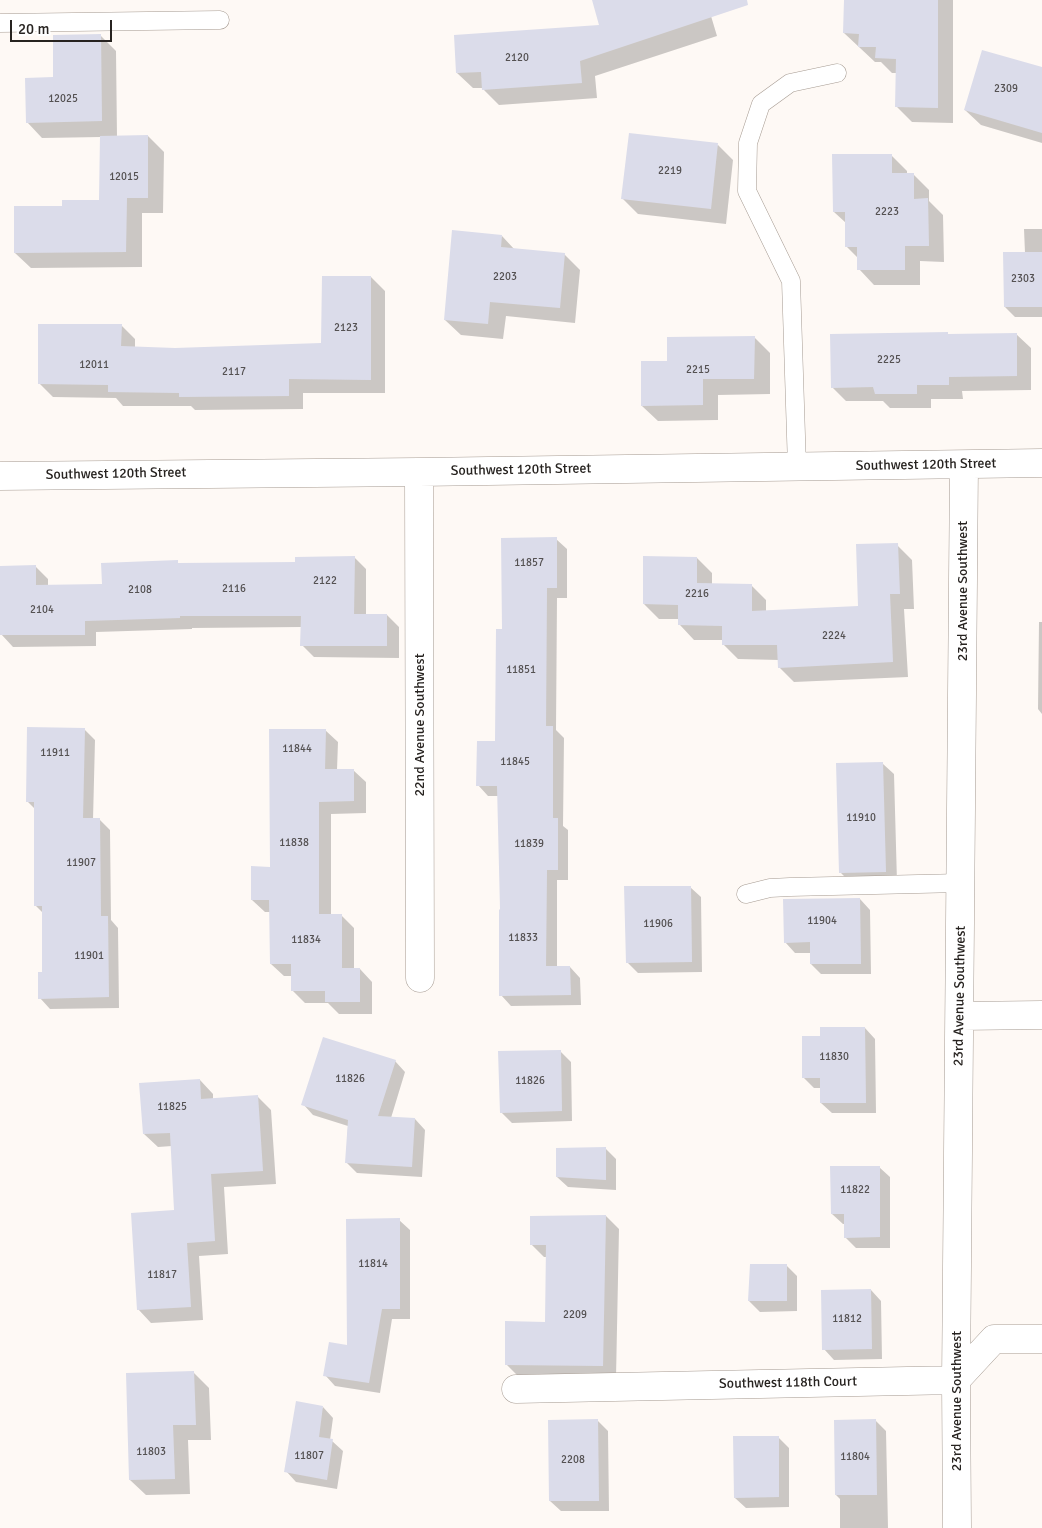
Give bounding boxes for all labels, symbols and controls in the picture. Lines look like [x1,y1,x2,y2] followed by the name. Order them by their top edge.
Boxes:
[12,10,115,42] scale bar
[18,20,49,38] text: 20 m
[505,51,529,65] house number: 2120
[994,82,1018,96] house number: 2309
[48,92,78,106] house number: 12025
[658,164,682,178] house number: 2219
[109,170,139,184] house number: 12015
[875,205,899,219] house number: 2223
[493,270,517,284] house number: 2203
[1011,272,1035,286] house number: 2303
[334,321,358,335] house number: 2123
[877,353,901,367] house number: 2225
[79,358,109,372] house number: 12011
[686,363,710,377] house number: 2215
[222,365,246,379] house number: 2117
[855,455,997,475] street label: Southwest 120th Street
[450,460,592,480] street label: Southwest 120th Street
[45,464,187,484] street label: Southwest 120th Street
[955,521,971,661] street label: 23rd Avenue Southwest
[514,556,544,570] house number: 11857
[313,574,337,588] house number: 2122
[222,582,246,596] house number: 2116
[128,583,152,597] house number: 2108
[685,587,709,601] house number: 2216
[30,603,54,617] house number: 2104
[822,629,846,643] house number: 2224
[412,653,428,797] street label: 22nd Avenue Southwest
[506,663,536,677] house number: 11851
[282,742,312,756] house number: 11844
[40,746,70,760] house number: 11911
[500,755,530,769] house number: 11845
[846,811,876,825] house number: 11910
[279,836,309,850] house number: 11838
[514,837,544,851] house number: 11839
[66,856,96,870] house number: 11907
[807,914,837,928] house number: 11904
[643,917,673,931] house number: 11906
[950,926,970,1066] street label: 23rd Avenue Southwest
[508,931,538,945] house number: 11833
[291,933,321,947] house number: 11834
[74,949,104,963] house number: 11901
[819,1050,849,1064] house number: 11830
[335,1072,365,1086] house number: 11826
[515,1074,545,1088] house number: 11826
[157,1100,187,1114] house number: 11825
[840,1183,870,1197] house number: 11822
[358,1257,388,1271] house number: 11814
[147,1268,177,1282] house number: 11817
[563,1308,587,1322] house number: 2209
[832,1312,862,1326] house number: 11812
[949,1331,965,1471] street label: 23rd Avenue Southwest
[719,1373,857,1393] street label: Southwest 118th Court
[136,1445,166,1459] house number: 11803
[294,1449,324,1463] house number: 11807
[840,1450,870,1464] house number: 11804
[561,1453,585,1467] house number: 2208

